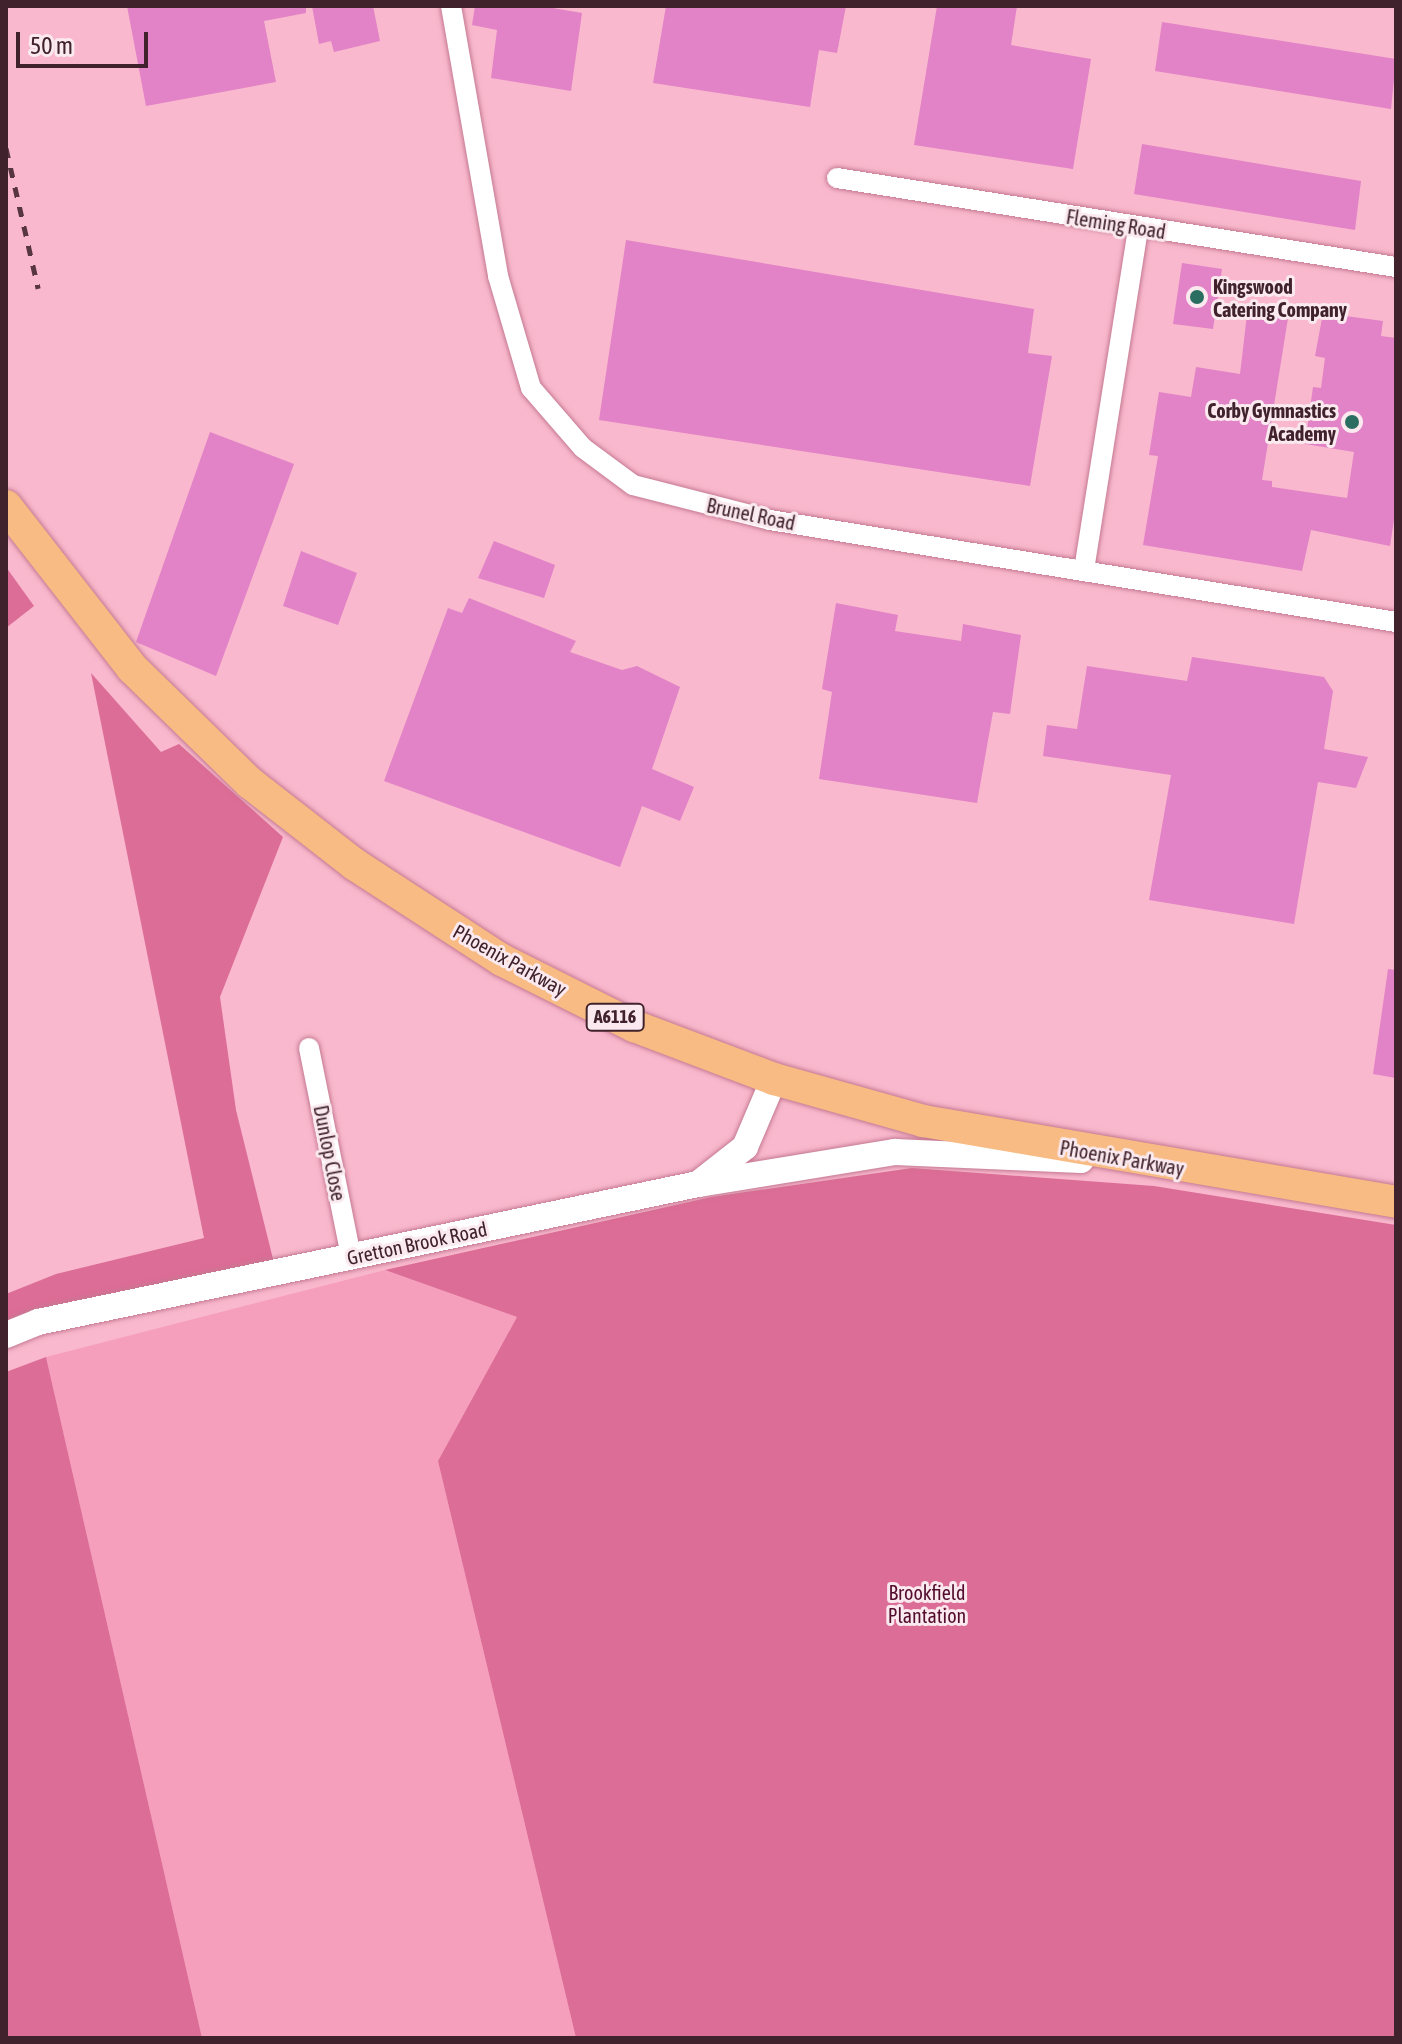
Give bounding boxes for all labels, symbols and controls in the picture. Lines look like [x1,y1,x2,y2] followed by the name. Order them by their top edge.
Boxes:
[20,16,152,66] scale bar
[30,32,73,59] text: 50 m
[1065,204,1167,244] street label: Fleming Road
[1213,274,1347,321] place label: Kingswood Catering Company
[1188,288,1206,306] marker: Kingswood Catering Company
[1207,398,1336,445] place label: Corby Gymnastics Academy
[1343,413,1361,431] marker: Corby Gymnastics Academy
[704,493,798,535] street label: Brunel Road
[449,919,571,1001] street label: Phoenix Parkway
[585,1003,645,1031] road number: A6116
[309,1103,351,1203] street label: Dunlop Close
[1058,1135,1186,1181] street label: Phoenix Parkway
[345,1216,489,1270] street label: Gretton Brook Road
[888,1581,966,1628] park label: Brookfield Plantation

